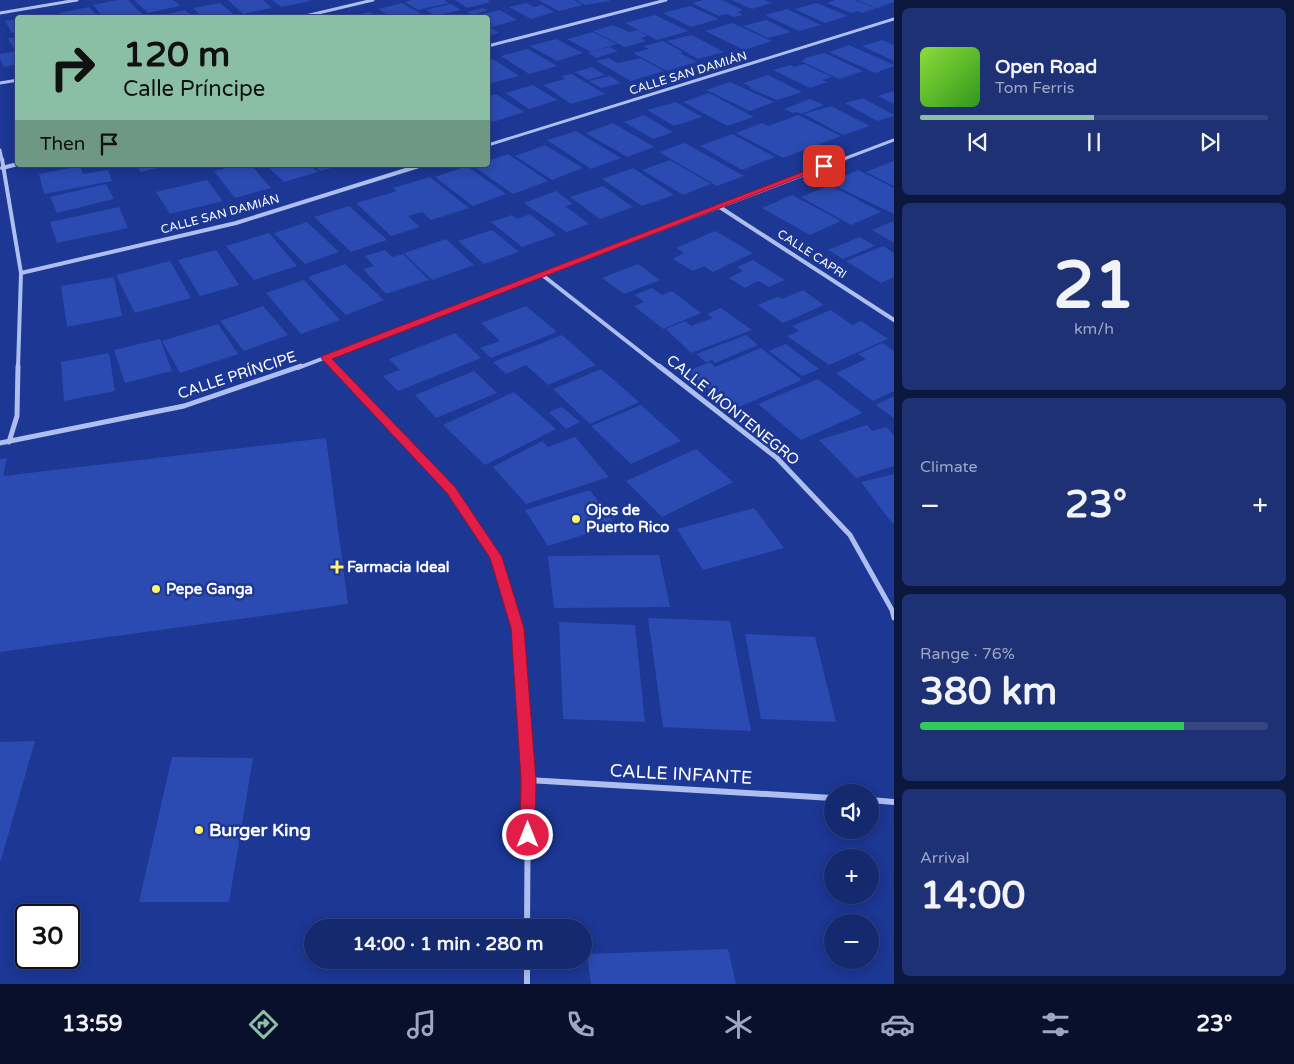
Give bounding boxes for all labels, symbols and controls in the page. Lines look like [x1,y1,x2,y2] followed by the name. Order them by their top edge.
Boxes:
[123,34,230,76] text: 120 m
[40,35,105,100] icon: right
[627,48,749,98] street label: CALLE SAN DAMIÁN
[995,56,1097,78] text: Open Road
[123,76,265,102] text: Calle Príncipe
[995,78,1074,98] text: Tom Ferris
[964,128,992,156] icon: previous
[1080,128,1108,156] icon: pause
[1196,128,1224,156] icon: next
[95,130,123,158] icon: arrive
[40,133,85,155] text: Then
[803,145,845,187] pin
[810,152,838,180] icon: arrive
[159,191,281,237] street label: CALLE SAN DAMIÁN
[775,227,849,281] street label: CALLE CAPRI
[1053,247,1135,326] text: 21
[1074,319,1114,339] text: km/h
[175,347,299,403] street label: CALLE PRÍNCIPE
[663,351,803,469] street label: CALLE MONTENEGRO
[920,457,978,477] text: Climate
[1065,482,1127,528] text: 23°
[920,489,940,523] text: −
[1252,489,1268,523] text: +
[586,501,669,536] place label: Ojos de Puerto Rico
[570,513,582,525] marker: Ojos de Puerto Rico
[347,558,450,576] place label: Farmacia Ideal
[331,561,343,573] marker: Farmacia Ideal
[166,580,253,599] place label: Pepe Ganga
[150,583,162,595] marker: Pepe Ganga
[920,644,1015,664] text: Range · 76%
[920,669,1057,715] text: 380 km
[609,759,753,789] street label: CALLE INFANTE
[824,784,879,969] map controls
[824,784,879,839] button: sound
[501,808,553,860] position arrow
[209,819,311,841] place label: Burger King
[193,824,205,836] marker: Burger King
[920,848,969,868] text: Arrival
[824,849,879,904] button: +
[920,873,1025,919] text: 14:00
[15,904,80,969] speed limit sign: 30
[824,914,879,969] button: −
[352,933,544,955] text: 14:00 · 1 min · 280 m
[246,1007,281,1042] icon: directions
[404,1007,439,1042] icon: music
[563,1007,598,1042] icon: phone
[721,1007,756,1042] icon: climate
[880,1007,915,1042] icon: car
[1038,1007,1073,1042] icon: filters
[62,1011,123,1037] text: 13:59
[1196,1011,1232,1037] text: 23°

